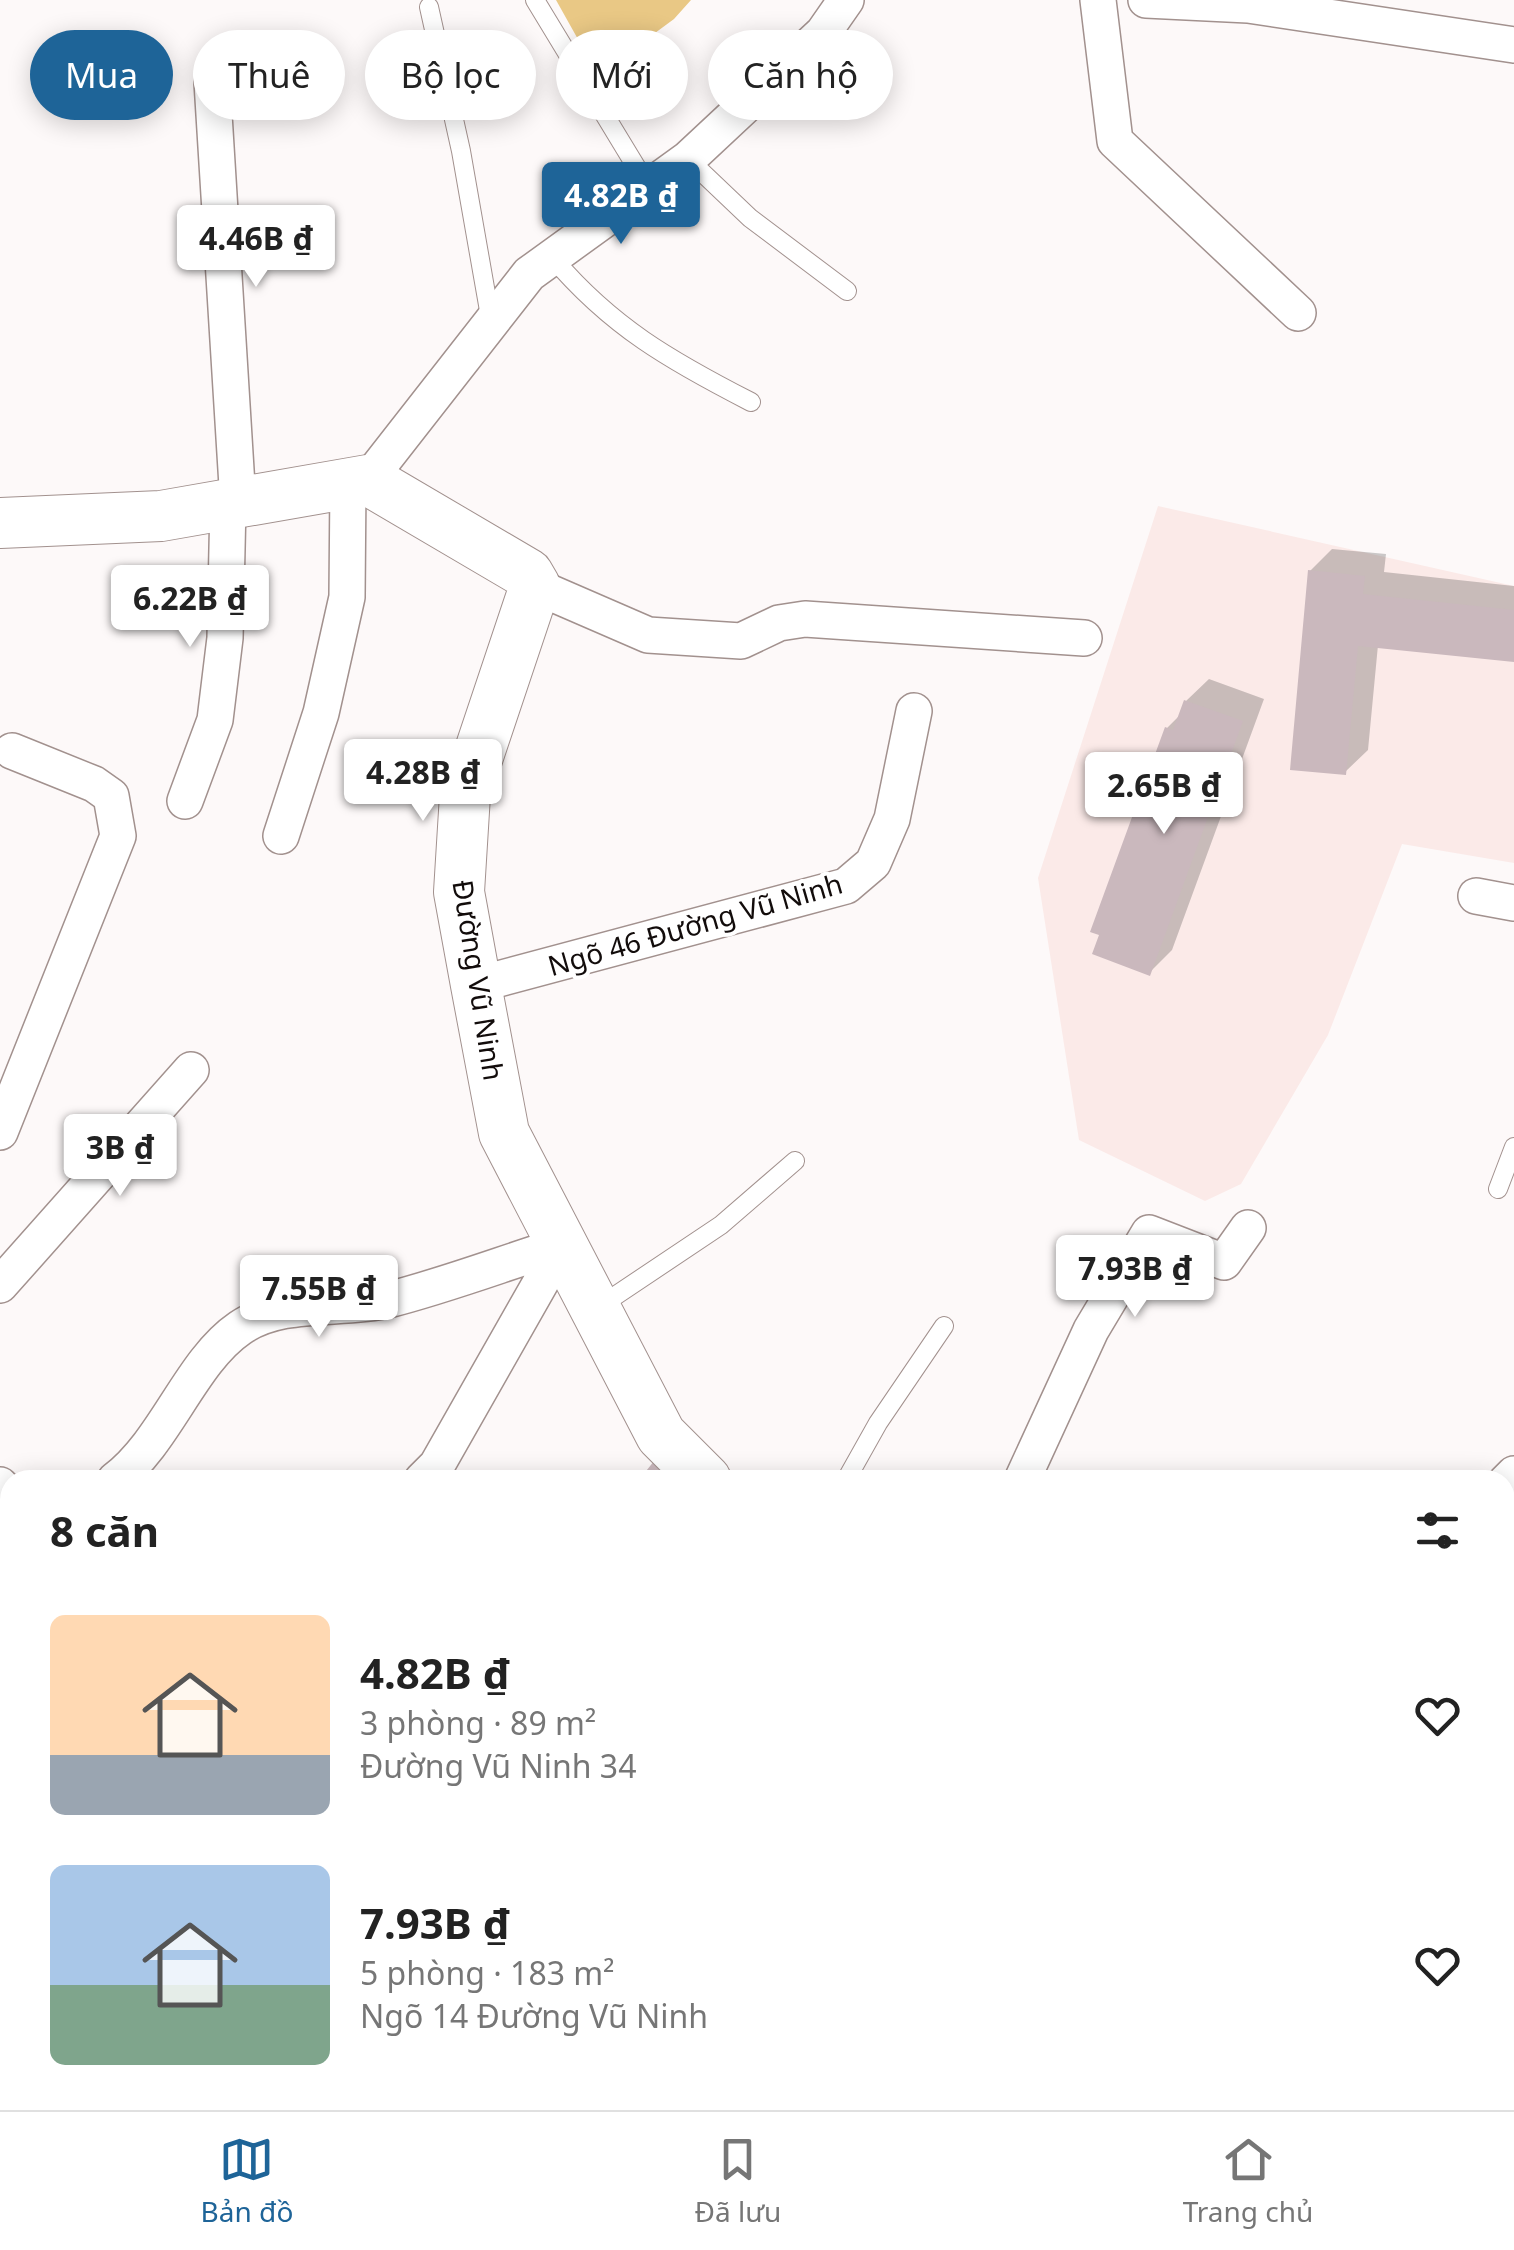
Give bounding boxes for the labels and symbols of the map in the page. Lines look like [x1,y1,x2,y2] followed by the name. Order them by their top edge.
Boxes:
[529,162,713,247] pin: 4.82B ₫
[164,205,348,290] pin: 4.46B ₫
[98,565,282,650] pin: 6.22B ₫
[331,739,515,824] pin: 4.28B ₫
[1072,752,1256,837] pin: 2.65B ₫
[543,864,847,984] street label: Ngõ 46 Đường Vũ Ninh
[444,877,514,1083] street label: Đường Vũ Ninh
[61,1114,179,1199] pin: 3B ₫
[1043,1235,1227,1320] pin: 7.93B ₫
[227,1255,411,1340] pin: 7.55B ₫

